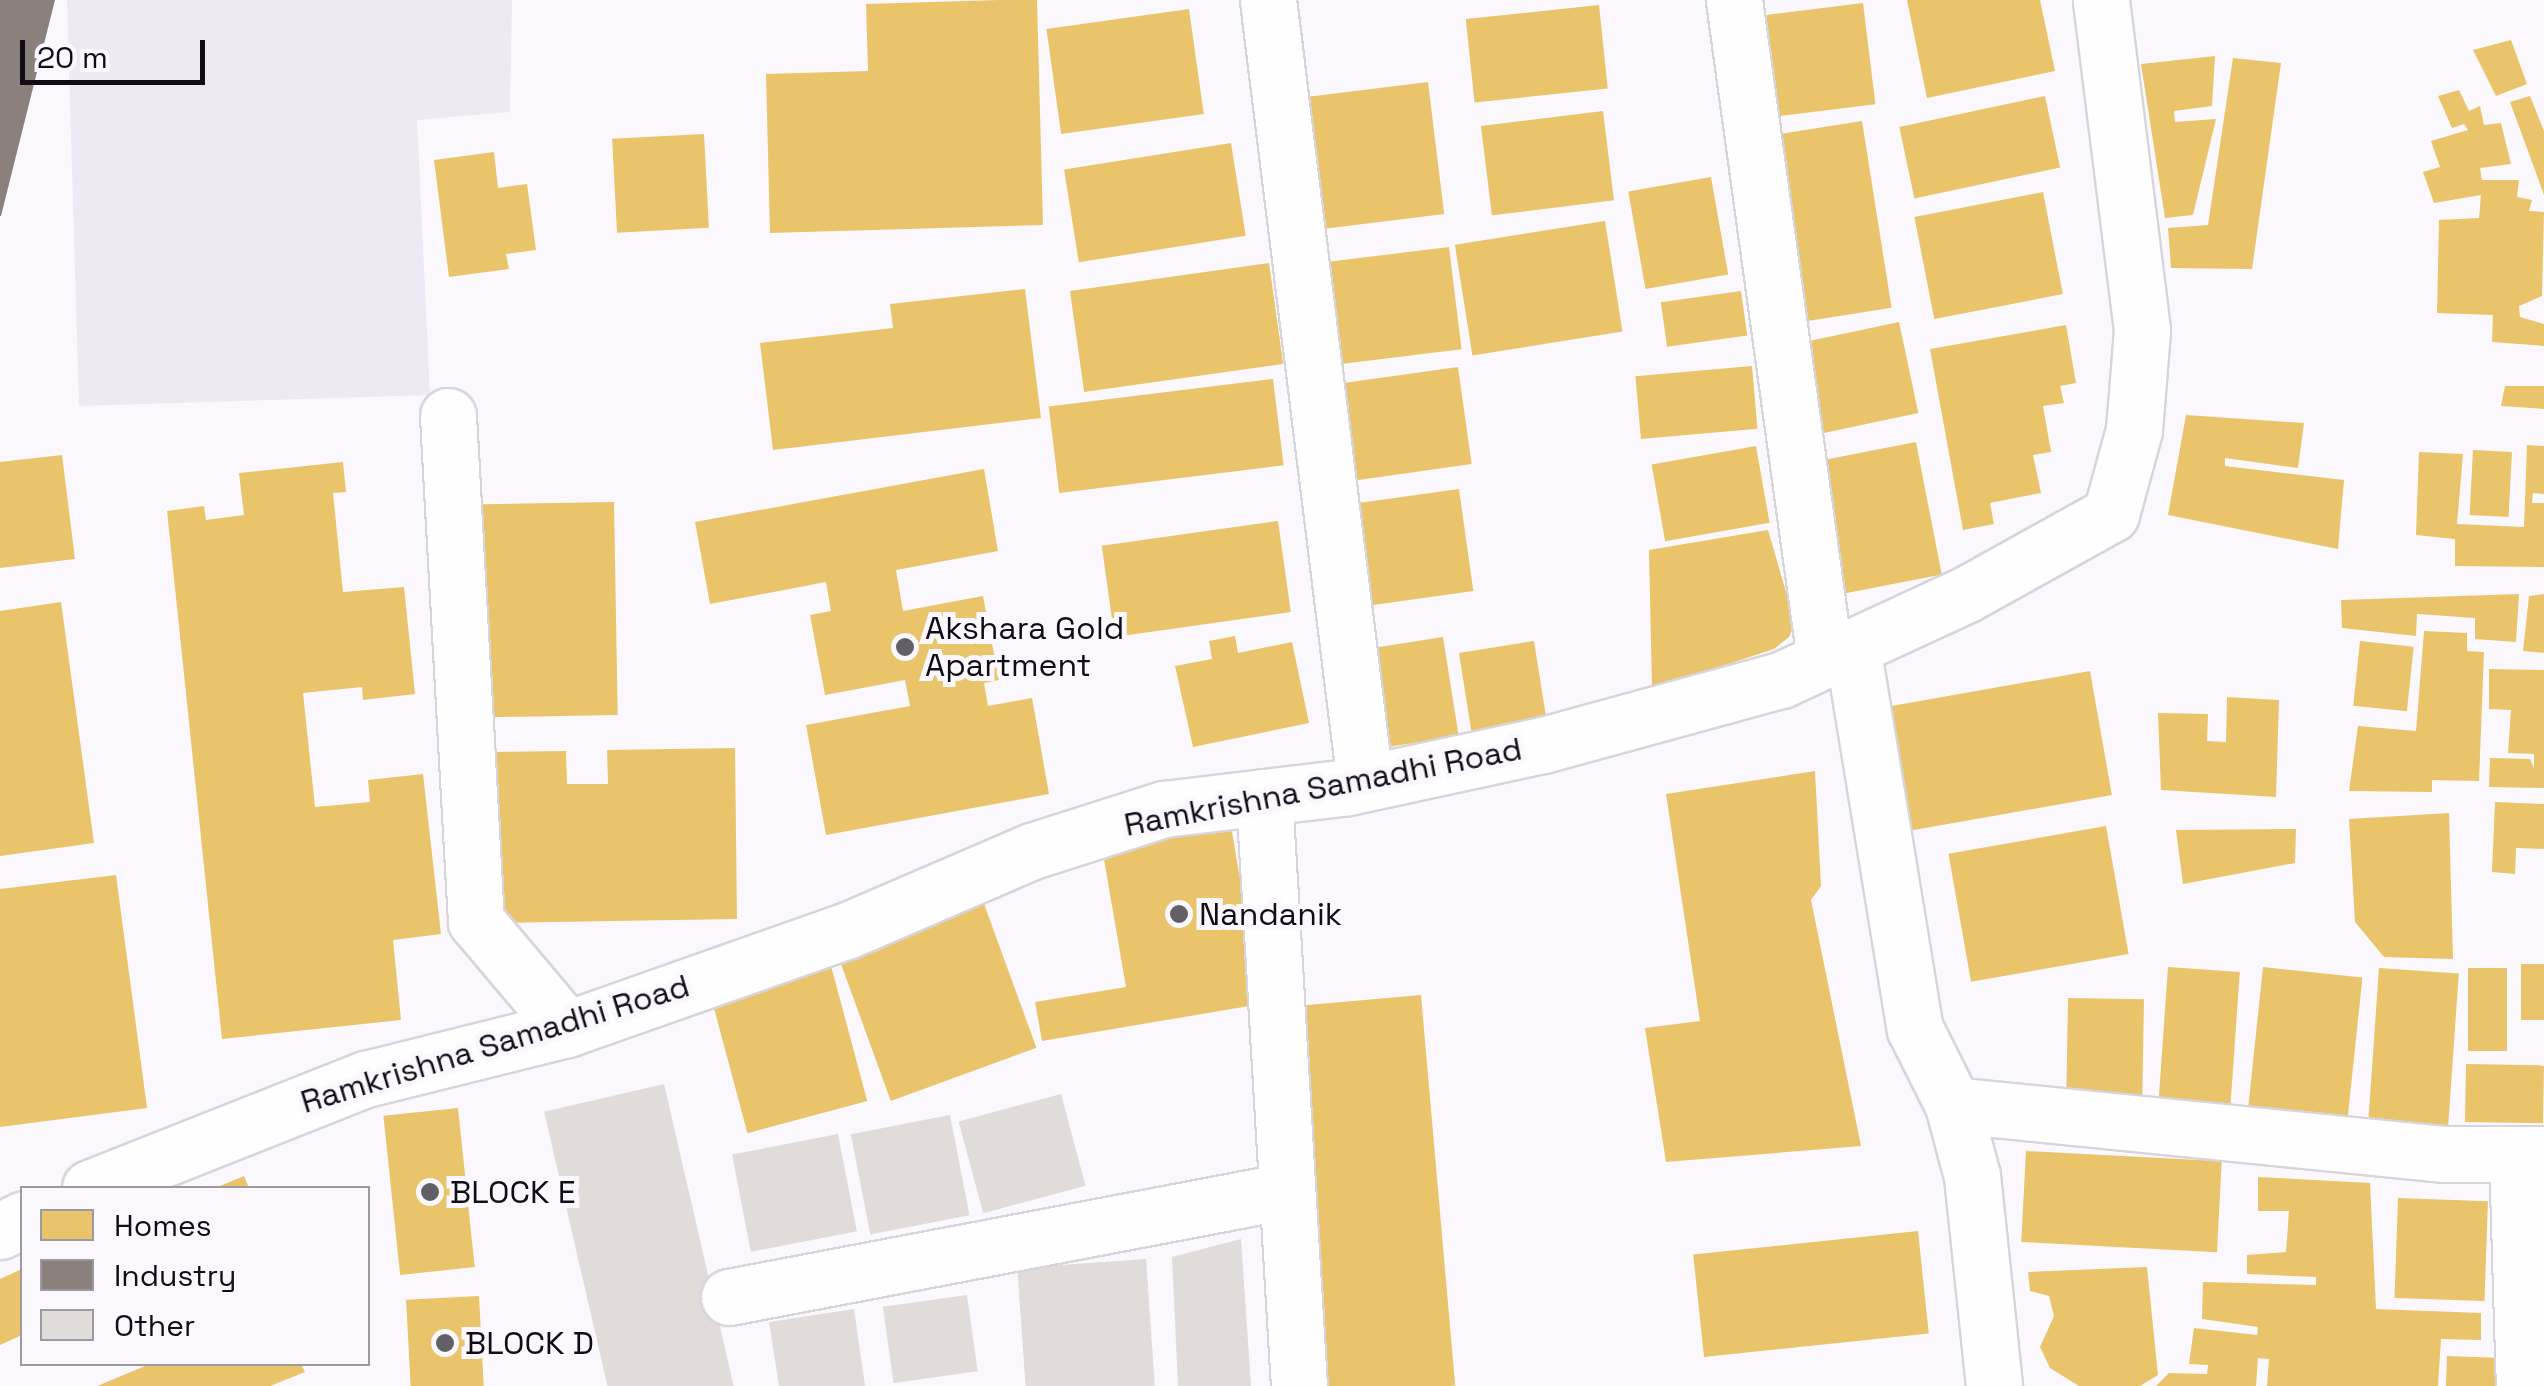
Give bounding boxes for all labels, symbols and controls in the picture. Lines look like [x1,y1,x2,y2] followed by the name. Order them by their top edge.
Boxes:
[25,20,210,82] scale bar
[37,38,108,77] text: 20 m
[925,610,1124,685] place label: Akshara Gold Apartment
[894,636,916,658] marker: Akshara Gold Apartment
[1121,730,1525,844] street label: Ramkrishna Samadhi Road
[1199,895,1342,933] place label: Nandanik
[1168,903,1190,925] marker: Nandanik
[296,967,694,1121] street label: Ramkrishna Samadhi Road
[450,1173,576,1211] place label: BLOCK E
[419,1181,441,1203] marker: BLOCK E
[20,1186,370,1366] legend
[114,1206,212,1245] text: Homes
[114,1256,236,1295] text: Industry
[114,1306,195,1345] text: Other
[465,1324,594,1362] place label: BLOCK D
[434,1332,456,1354] marker: BLOCK D

